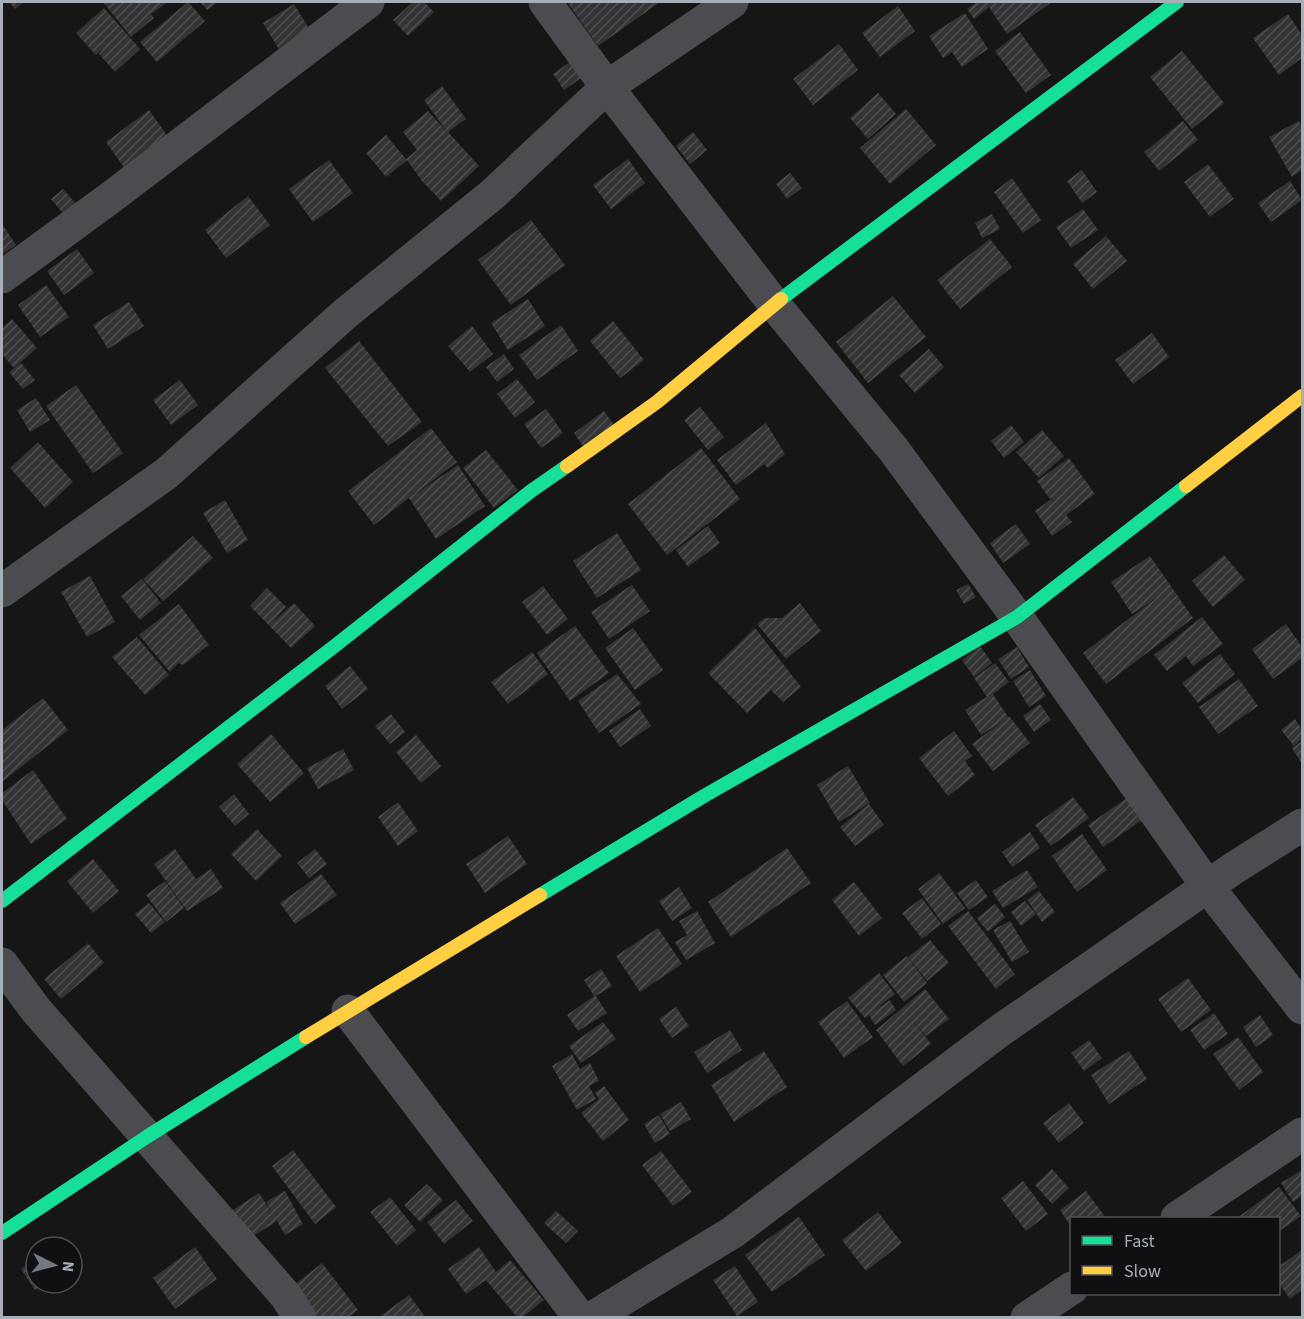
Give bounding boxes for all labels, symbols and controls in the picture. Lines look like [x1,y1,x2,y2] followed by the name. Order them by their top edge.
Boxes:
[1070,1217,1280,1295] legend
[1124,1229,1155,1254] text: Fast
[24,1235,84,1295] north arrow
[1124,1259,1161,1284] text: Slow
[56,1260,79,1273] text: N

